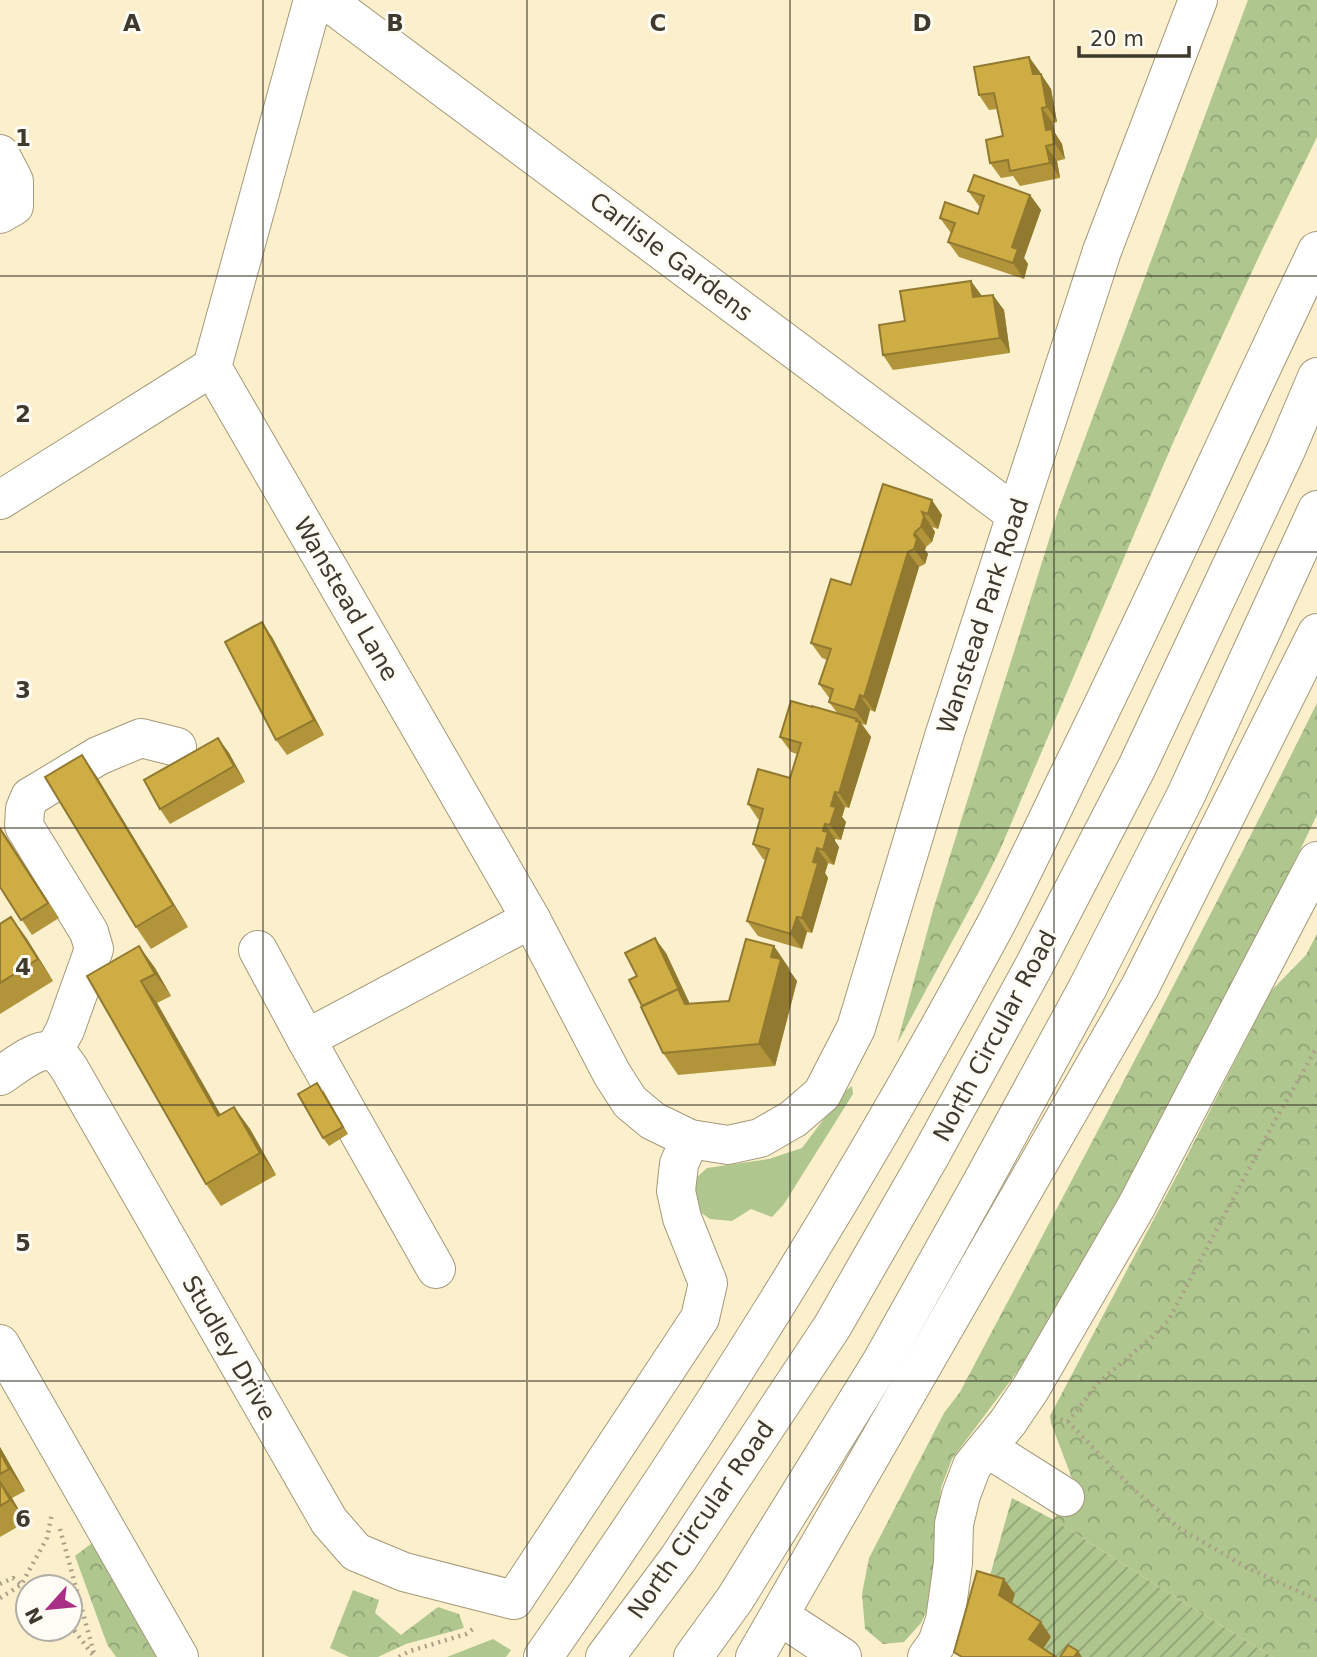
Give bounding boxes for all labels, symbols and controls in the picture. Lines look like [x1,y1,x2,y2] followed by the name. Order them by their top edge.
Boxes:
[123,10,141,36] text: A
[386,10,404,36] text: B
[650,10,666,36] text: C
[912,10,932,36] text: D
[1079,14,1189,58] scale bar
[1090,27,1144,51] text: 20 m
[15,125,31,151] text: 1
[584,187,758,327] street label: Carlisle Gardens
[15,401,31,427] text: 2
[932,495,1034,737] street label: Wanstead Park Road
[288,512,404,686] street label: Wanstead Lane
[15,677,31,703] text: 3
[927,926,1063,1146] street label: North Circular Road
[15,954,31,980] text: 4
[15,1230,31,1256] text: 5
[176,1271,282,1425] street label: Studley Drive
[622,1416,780,1624] street label: North Circular Road
[15,1506,31,1532] text: 6
[14,1573,84,1643] north arrow
[20,1604,47,1628] text: N

